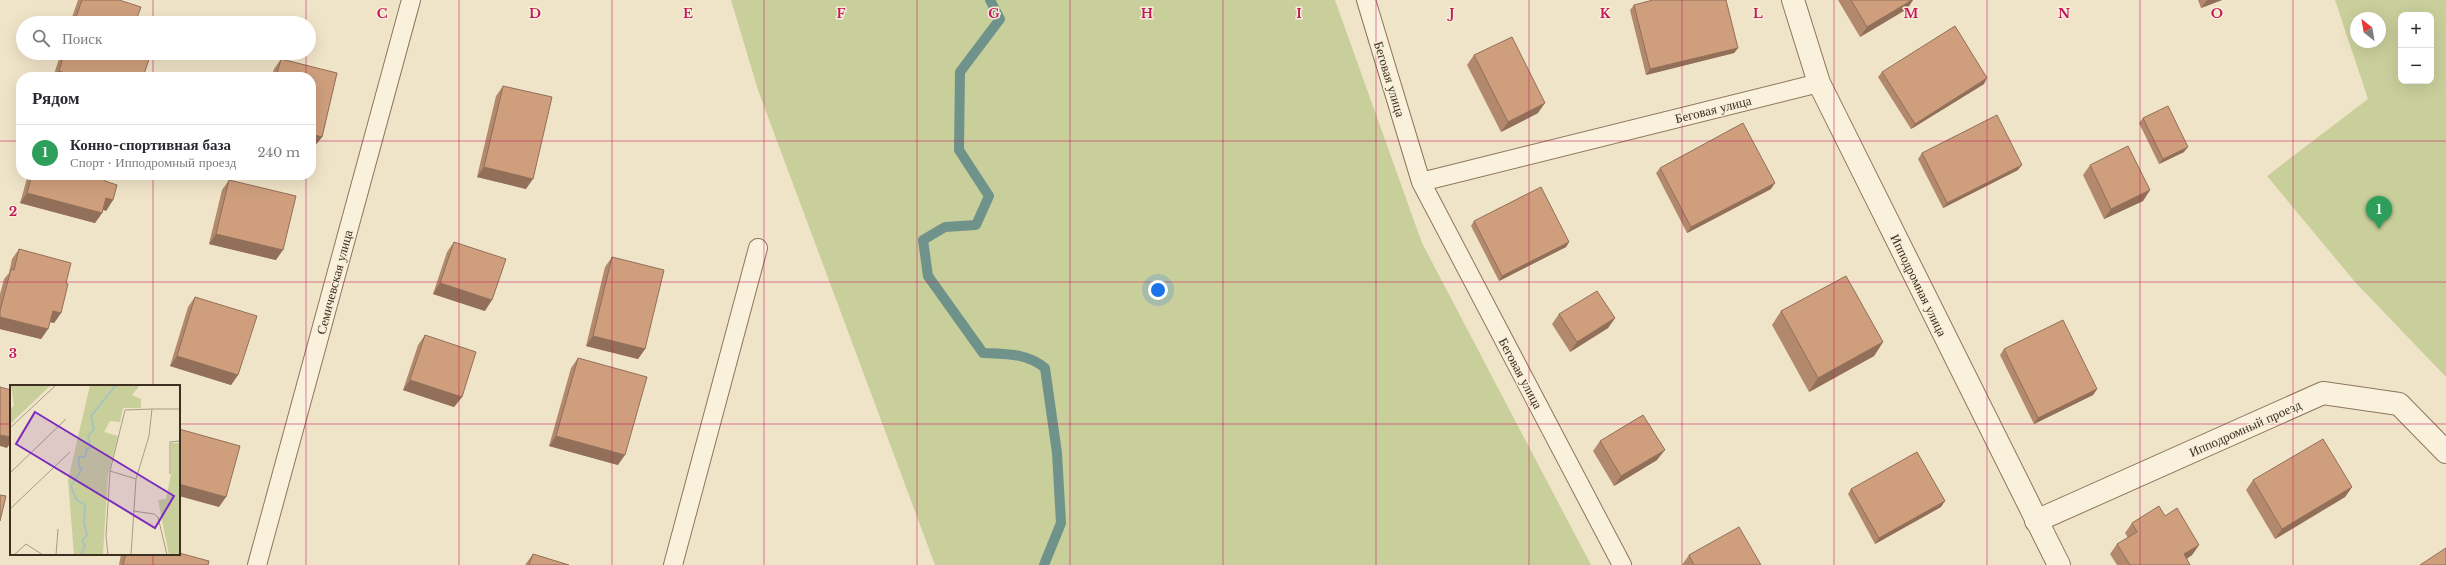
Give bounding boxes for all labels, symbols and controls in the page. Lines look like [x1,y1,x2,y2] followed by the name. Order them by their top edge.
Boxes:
[377,5,388,22] text: C
[529,5,541,22] text: D
[683,5,693,22] text: E
[837,5,846,22] text: F
[988,5,1000,22] text: G
[1141,5,1153,22] text: H
[1296,5,1302,22] text: I
[1446,5,1455,22] text: J
[1600,5,1611,22] text: K
[1753,5,1763,22] text: L
[1904,5,1919,22] text: M
[2058,5,2070,22] text: N
[2211,5,2223,22] text: O
[2350,12,2386,48] north arrow
[2398,12,2434,84] map controls
[2398,12,2434,48] button: +
[16,16,316,60] search box
[30,27,52,49] icon: search
[62,29,102,48] text: Поиск
[1370,39,1409,119] street label: Беговая улица
[2398,48,2434,84] button: −
[32,88,80,109] text: Рядом
[1673,92,1753,127] street label: Беговая улица
[70,135,231,154] text: Конно-спортивная база
[42,144,48,161] text: 1
[257,144,300,161] text: 240 m
[70,154,236,171] text: Спорт · Ипподромный проезд
[2366,196,2392,229] pin: 1
[9,203,17,220] text: 2
[312,228,357,336] street label: Семичевская улица
[1886,231,1951,339] street label: Ипподромная улица
[1148,280,1168,300] your location
[1495,335,1547,412] street label: Беговая улица
[9,345,17,362] text: 3
[10,385,180,555] inset map
[2186,396,2304,461] street label: Ипподромный проезд

